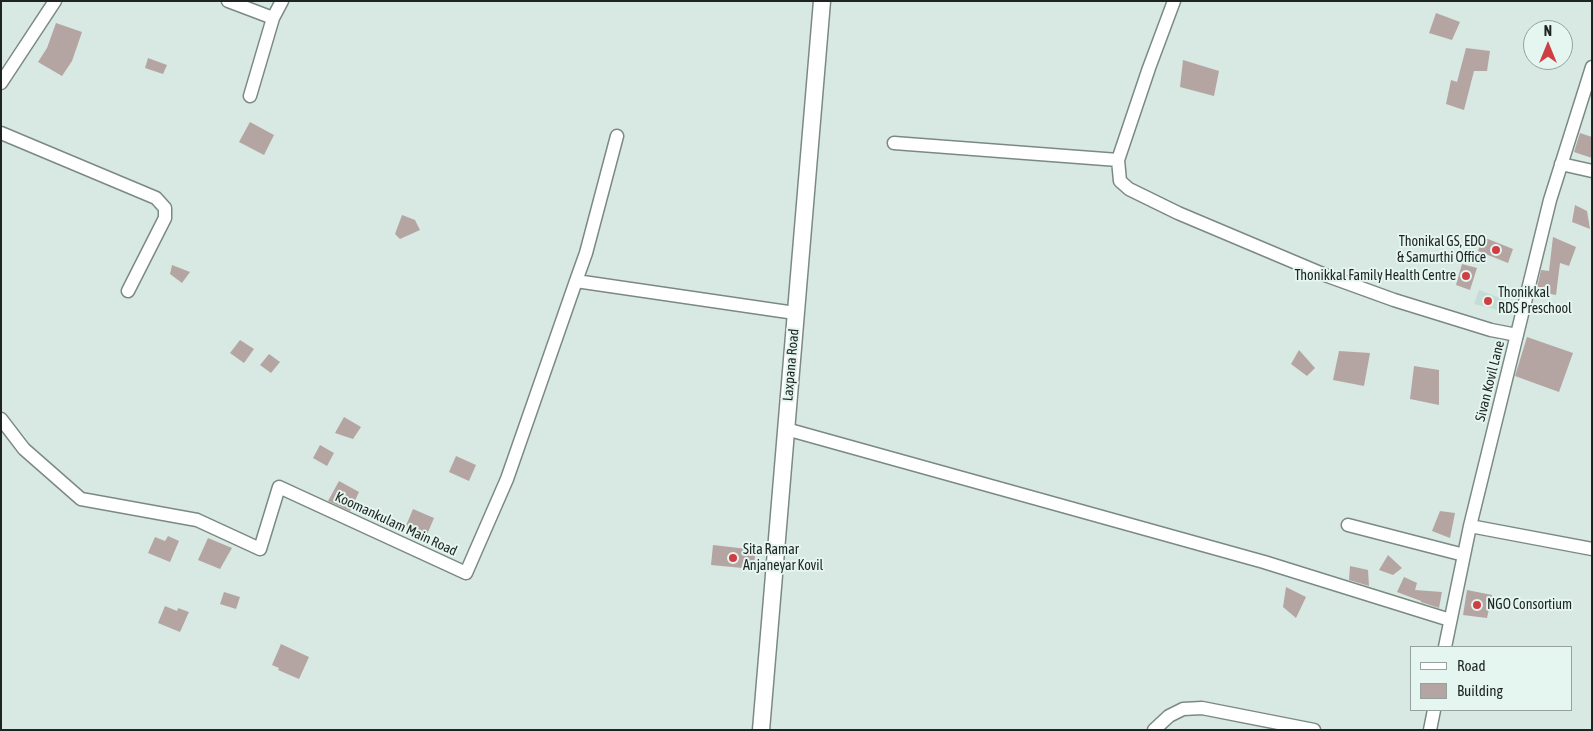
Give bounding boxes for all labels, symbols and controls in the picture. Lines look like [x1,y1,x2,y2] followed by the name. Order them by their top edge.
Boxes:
[1523,20,1573,70] north arrow
[1544,23,1552,39] text: N
[1397,234,1486,266] place label: Thonikal GS, EDO & Samurthi Office
[1490,244,1502,256] marker: Thonikal GS, EDO & Samurthi Office
[1294,268,1456,284] place label: Thonikkal Family Health Centre
[1460,270,1472,282] marker: Thonikkal Family Health Centre
[1498,285,1572,318] place label: Thonikkal RDS Preschool
[1482,295,1494,307] marker: Thonikkal RDS Preschool
[779,328,803,402] street label: Laxpana Road
[1472,339,1508,423] street label: Sivan Kovil Lane
[332,488,460,560] street label: Koomankulam Main Road
[743,542,823,574] place label: Sita Ramar Anjaneyar Kovil
[727,552,739,564] marker: Sita Ramar Anjaneyar Kovil
[1487,597,1572,613] place label: NGO Consortium
[1471,599,1483,611] marker: NGO Consortium
[1410,646,1573,711] legend
[1457,657,1486,674] text: Road
[1457,682,1503,699] text: Building

